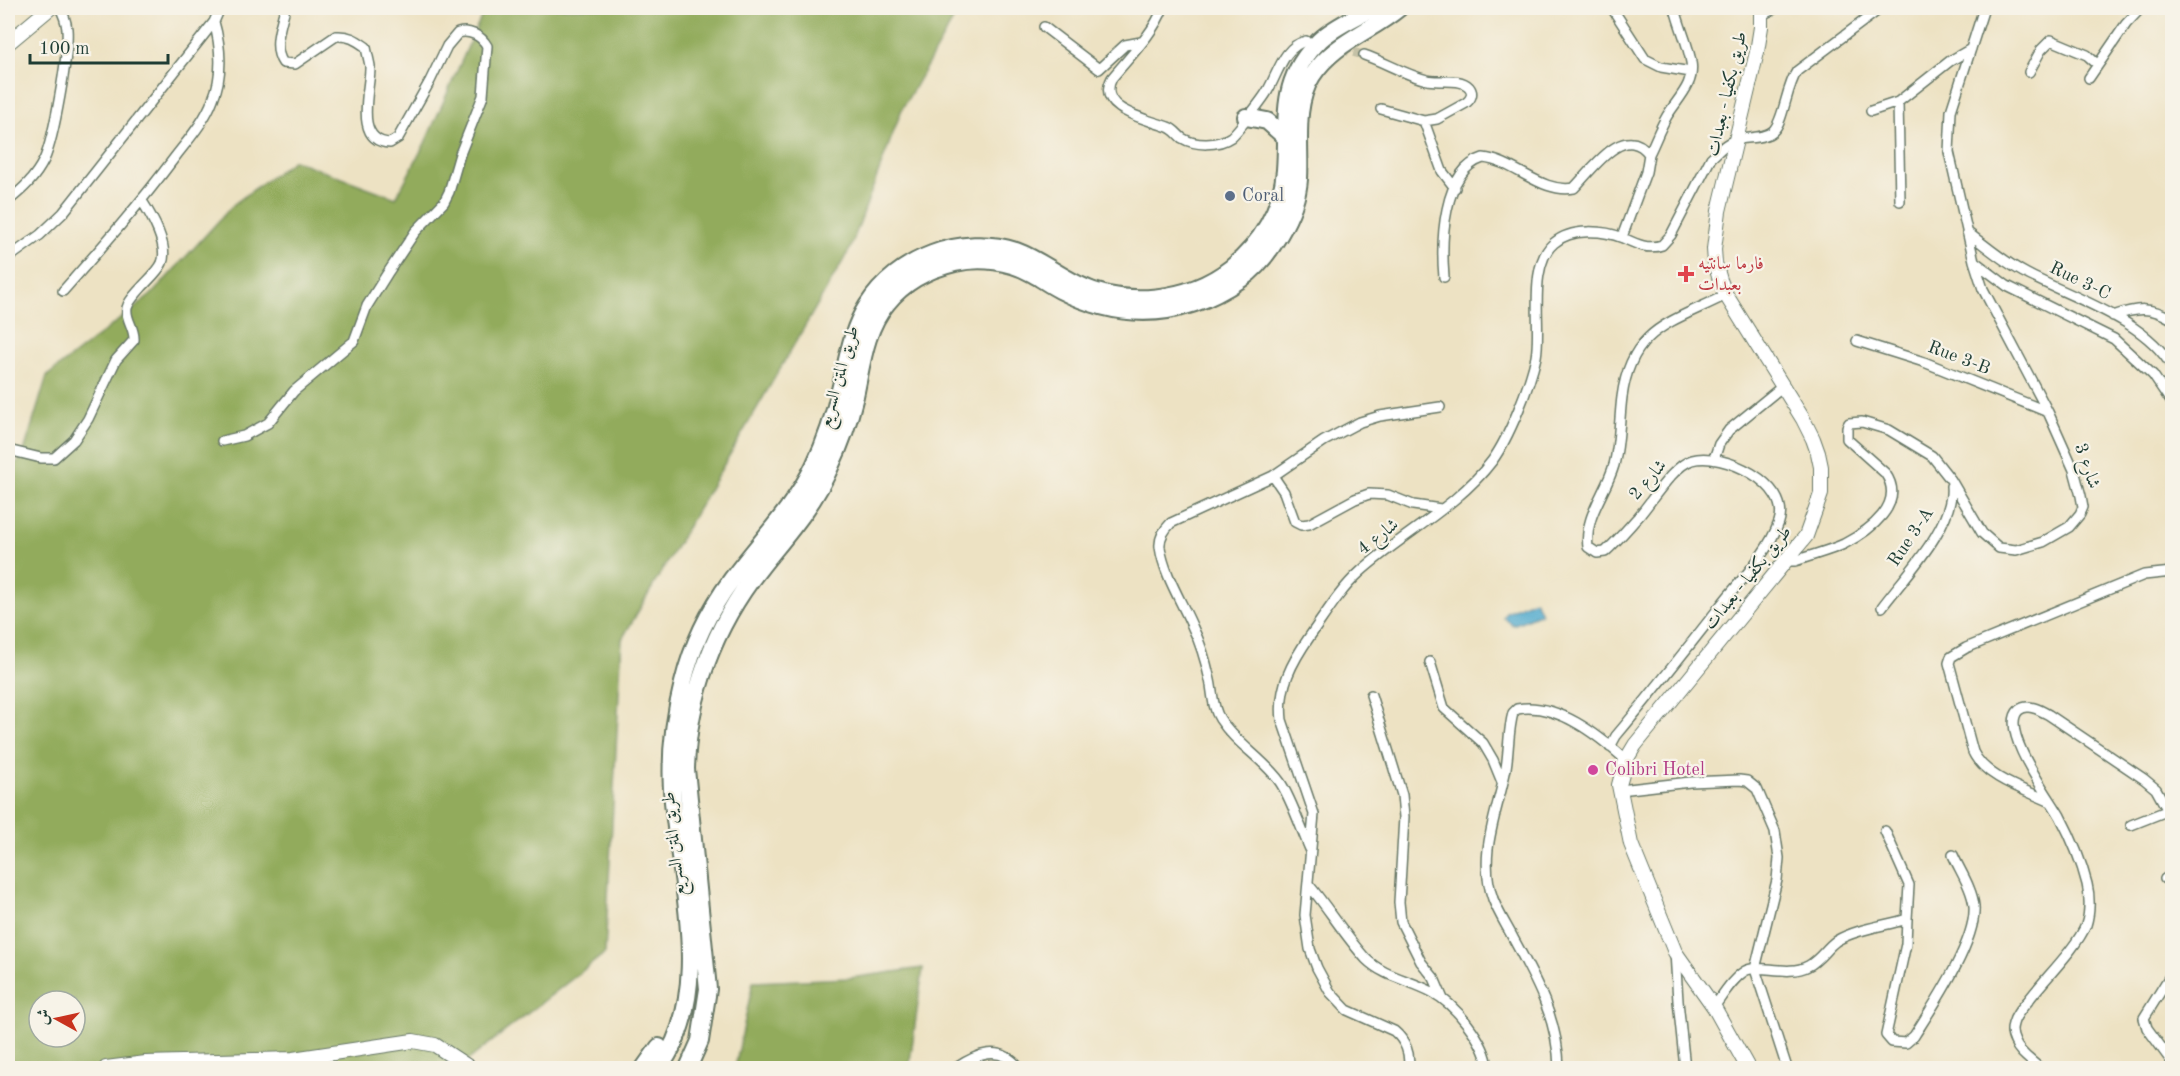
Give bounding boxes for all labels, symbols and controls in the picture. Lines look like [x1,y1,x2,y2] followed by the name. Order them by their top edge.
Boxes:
[30,27,168,65] scale bar
[1703,30,1752,159] street label: طريق بكفيا - بعبدات
[39,40,90,58] text: 100 m
[1242,187,1284,205] place label: Coral
[1223,189,1237,203] marker: Coral
[1698,255,1764,295] place label: فارما سانتيه بعبدات
[2047,259,2113,303] street label: Rue 3-C
[1679,267,1693,281] marker: فارما سانتيه بعبدات
[816,324,868,432] street label: طريق المتن السريع
[1925,338,1993,378] street label: Rue 3-B
[2066,441,2103,493] street label: شارع 3
[1626,456,1674,507] street label: شارع 2
[1885,504,1937,570] street label: Rue 3-A
[1354,516,1405,562] street label: شارع 4
[1700,522,1797,634] street label: طريق بكفيا - بعبدات
[1605,761,1705,779] place label: Colibri Hotel
[1586,763,1600,777] marker: Colibri Hotel
[660,790,694,897] street label: طريق المتن السريع
[27,989,87,1049] north arrow
[35,1008,53,1026] text: ش

